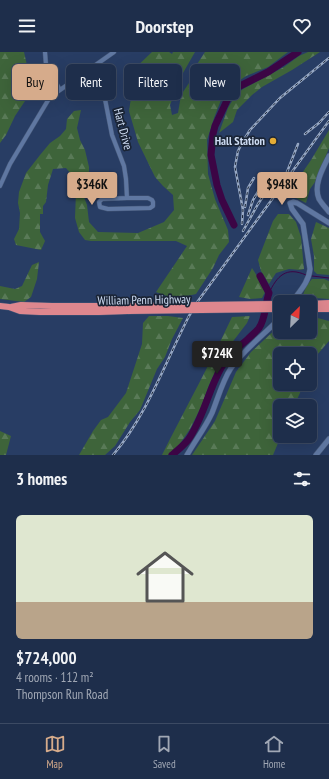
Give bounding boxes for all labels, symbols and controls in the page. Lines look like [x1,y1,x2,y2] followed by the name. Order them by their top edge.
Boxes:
[16,15,38,37] icon: menu
[135,15,194,38] text: Doorstep
[291,15,313,37] icon: heart
[12,64,58,100] chip: Buy
[66,64,116,100] chip: Rent
[124,64,182,100] chip: Filters
[190,64,240,100] chip: New
[111,106,136,151] street label: Hart Drive
[215,133,265,148] place label: Hall Station
[268,136,278,146] marker: Hall Station
[64,172,120,206] pin: $346K
[254,172,310,206] pin: $948K
[76,176,108,193] text: $346K
[266,176,298,193] text: $948K
[97,291,191,308] street label: William Penn Highway
[273,295,317,339] north arrow
[273,295,317,443] map controls
[189,341,245,375] pin: $724K
[201,345,233,362] text: $724K
[273,347,317,391] button: locate
[273,399,317,443] button: layers
[16,468,67,490] text: 3 homes
[291,468,313,490] icon: filters
[129,541,201,613] icon: home
[16,647,77,669] text: $724,000
[16,669,94,686] text: 4 rooms · 112 m²
[16,686,108,703] text: Thompson Run Road
[44,733,66,771] tab: Map
[153,733,176,771] tab: Saved
[263,733,285,771] tab: Home

